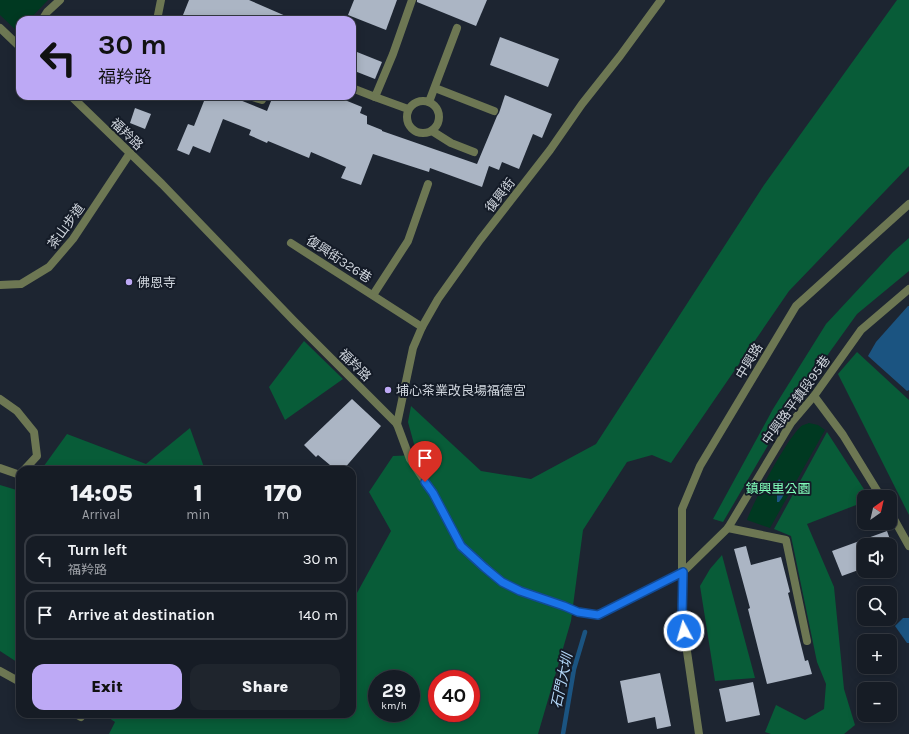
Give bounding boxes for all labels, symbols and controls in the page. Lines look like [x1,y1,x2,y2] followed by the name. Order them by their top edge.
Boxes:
[98,28,167,61] text: 30 m
[32,32,84,84] icon: left
[98,66,152,88] text: 福羚路
[108,115,146,153] street label: 福羚路
[482,175,518,215] street label: 復興街
[45,201,87,251] street label: 茶山步道
[304,232,374,286] street label: 復興街326巷
[137,275,176,290] place label: 佛恩寺
[124,277,134,287] marker: 佛恩寺
[733,340,765,382] street label: 中興路
[336,346,374,384] street label: 福羚路
[759,353,833,447] street label: 中興路平鎮段95巷
[396,383,526,398] place label: 埔心茶業改良場福德宮
[383,385,393,395] marker: 埔心茶業改良場福德宮
[408,441,442,482] pin
[414,447,436,469] icon: arrive
[70,479,132,507] text: 14:05
[194,479,203,507] text: 1
[264,479,302,507] text: 170
[745,481,811,496] park label: 鎮興里公園
[857,490,897,530] north arrow
[857,490,897,722] map controls
[82,507,120,522] text: Arrival
[186,507,210,522] text: min
[277,507,289,522] text: m
[857,538,897,578] button: sound
[68,541,127,559] text: Turn left
[34,548,56,570] icon: left
[303,550,338,568] text: 30 m
[68,562,107,577] text: 福羚路
[857,586,897,626] button: search
[34,604,56,626] icon: arrive
[68,606,215,624] text: Arrive at destination
[298,606,338,624] text: 140 m
[663,610,705,652] position arrow
[857,634,897,674] button: +
[548,650,577,710] water label: 石門大圳
[32,664,182,710] button: Exit
[190,664,340,710] button: Share
[428,670,480,722] speed limit sign: 40
[382,679,406,702] text: 29
[857,682,897,722] button: −
[381,700,407,712] text: km/h

